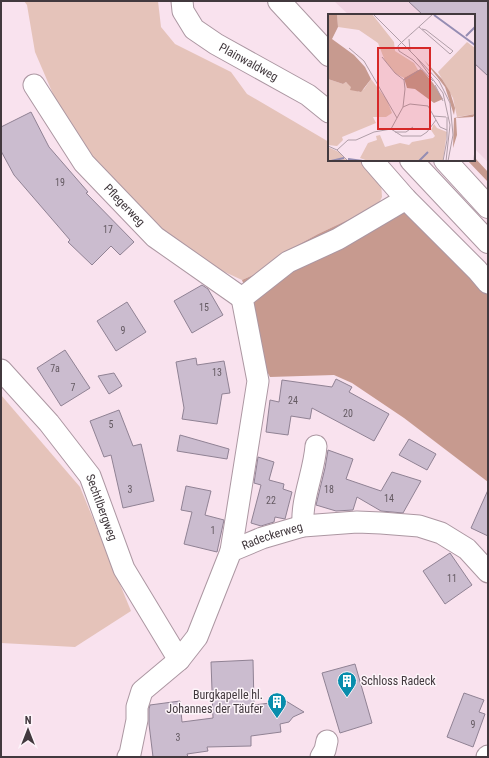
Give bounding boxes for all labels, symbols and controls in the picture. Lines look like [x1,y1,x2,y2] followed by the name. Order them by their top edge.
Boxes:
[328,14,475,161] inset map
[217,40,281,84] street label: Plainwaldweg
[55,177,65,188] house number: 19
[101,181,148,229] street label: Pflegerweg
[103,224,113,235] house number: 17
[199,302,209,313] house number: 15
[121,325,126,336] house number: 9
[50,363,60,374] house number: 7a
[212,367,222,378] house number: 13
[71,382,76,393] house number: 7
[288,395,298,406] house number: 24
[343,408,353,419] house number: 20
[109,419,114,430] house number: 5
[83,472,120,543] street label: Sechtlbergweg
[128,484,133,495] house number: 3
[324,484,334,495] house number: 18
[384,493,394,504] house number: 14
[266,495,276,506] house number: 22
[240,519,304,553] street label: Radeckerweg
[211,525,215,536] house number: 1
[447,573,457,584] house number: 11
[336,670,358,698] building icon: Schloss Radeck
[361,674,436,688] place label: Schloss Radeck
[166,688,263,716] place label: Burgkapelle hl. Johannes der Täufer
[266,691,288,719] building icon: Burgkapelle hl. Johannes der Täufer
[8,710,48,750] north arrow
[25,714,32,727] text: N
[471,719,476,730] house number: 9
[176,732,181,743] house number: 3

